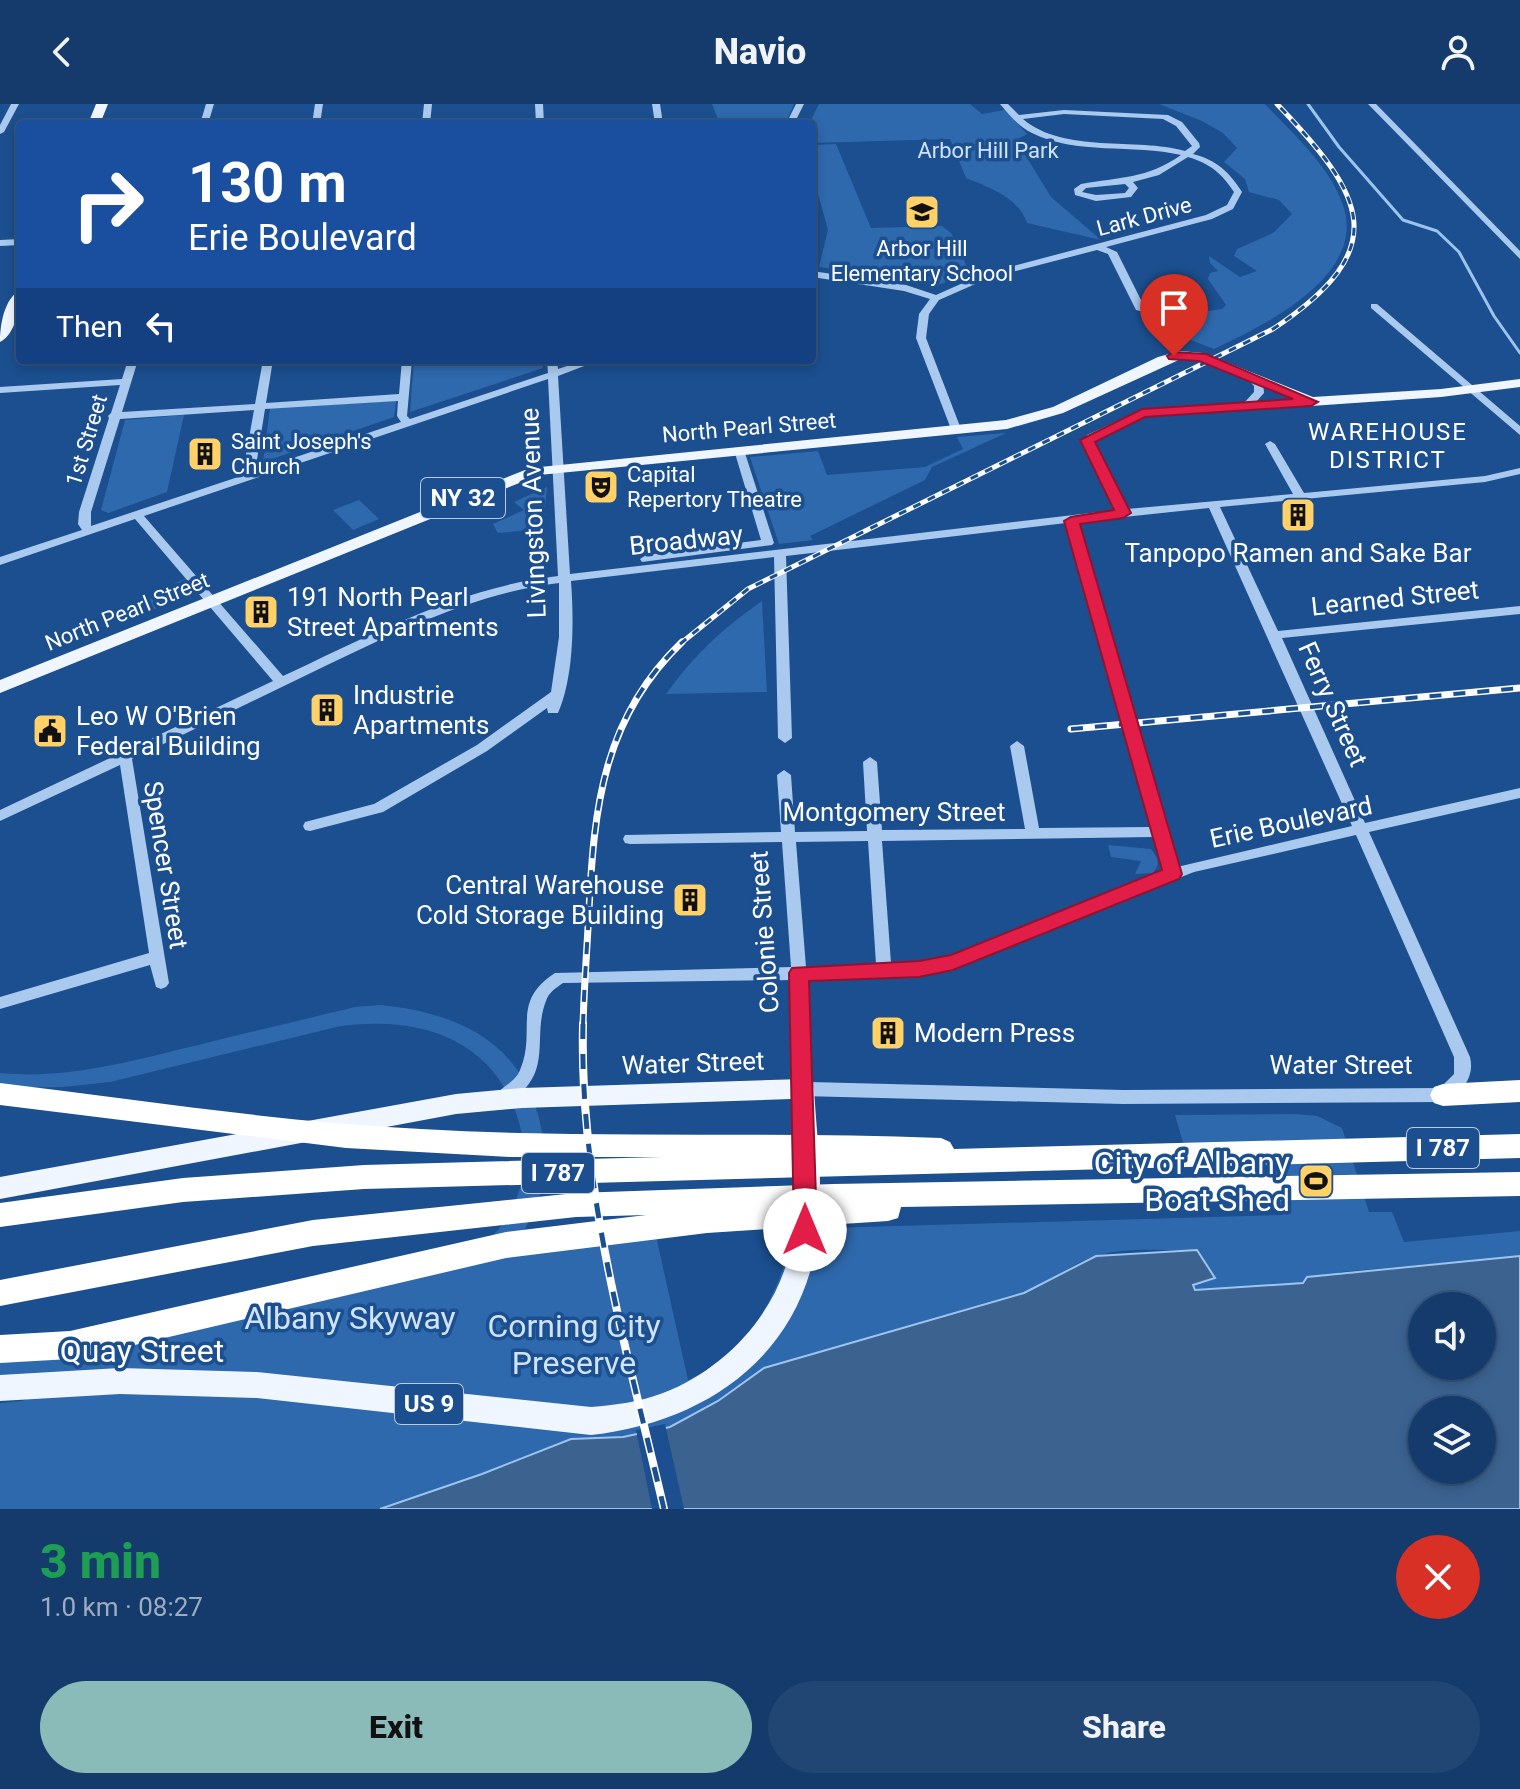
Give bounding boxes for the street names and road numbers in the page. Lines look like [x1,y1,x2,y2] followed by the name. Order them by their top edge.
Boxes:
[1094,192,1194,241] street label: Lark Drive
[61,391,112,489] street label: 1st Street
[514,407,552,619] street label: Livingston Avenue
[661,407,837,448] street label: North Pearl Street
[421,478,505,518] road number: NY 32
[628,519,744,561] street label: Broadway
[42,567,213,656] street label: North Pearl Street
[1310,574,1480,622] street label: Learned Street
[1292,637,1374,771] street label: Ferry Street
[138,779,194,951] street label: Spencer Street
[1207,790,1375,854] street label: Erie Boulevard
[783,797,1005,827] street label: Montgomery Street
[743,850,785,1014] street label: Colonie Street
[621,1046,765,1080] street label: Water Street
[1270,1050,1412,1080] street label: Water Street
[1407,1128,1479,1168] road number: I 787
[522,1153,594,1193] road number: I 787
[60,1332,224,1370] street label: Quay Street
[395,1384,463,1424] road number: US 9

